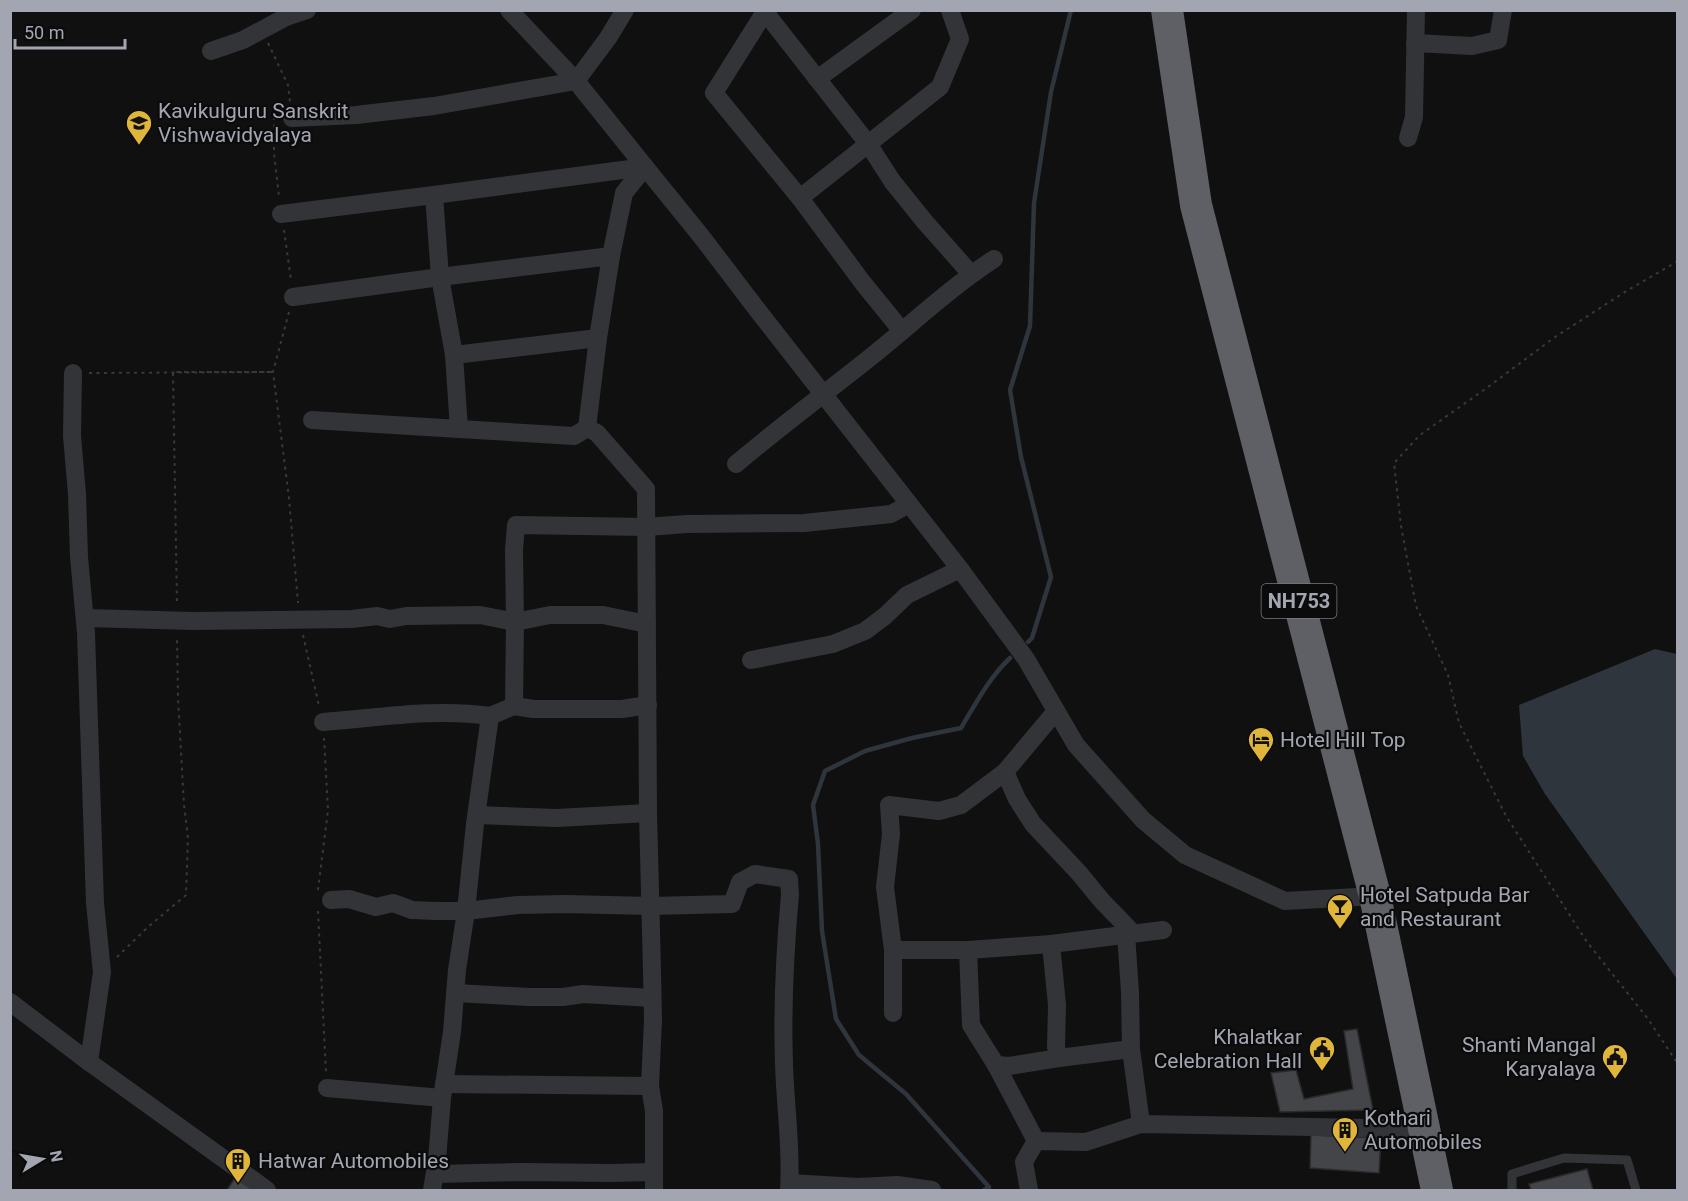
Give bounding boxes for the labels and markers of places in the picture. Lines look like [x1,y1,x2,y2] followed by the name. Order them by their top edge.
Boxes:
[158,99,349,147] place label: Kavikulguru Sanskrit Vishwavidyalaya
[124,108,154,146] school or university icon: Kavikulguru Sanskrit Vishwavidyalaya
[1246,725,1276,763] hotel icon: Hotel Hill Top
[1280,728,1406,752] place label: Hotel Hill Top
[1360,883,1530,931] place label: Hotel Satpuda Bar and Restaurant
[1325,892,1355,930] bar icon: Hotel Satpuda Bar and Restaurant
[1154,1025,1302,1073] place label: Khalatkar Celebration Hall
[1462,1033,1596,1081] place label: Shanti Mangal Karyalaya
[1307,1034,1337,1072] public building icon: Khalatkar Celebration Hall
[1600,1042,1630,1080] public building icon: Shanti Mangal Karyalaya
[1364,1106,1482,1154] place label: Kothari Automobiles
[1330,1115,1360,1153] building icon: Kothari Automobiles
[223,1146,253,1184] building icon: Hatwar Automobiles
[258,1149,449,1173] place label: Hatwar Automobiles

